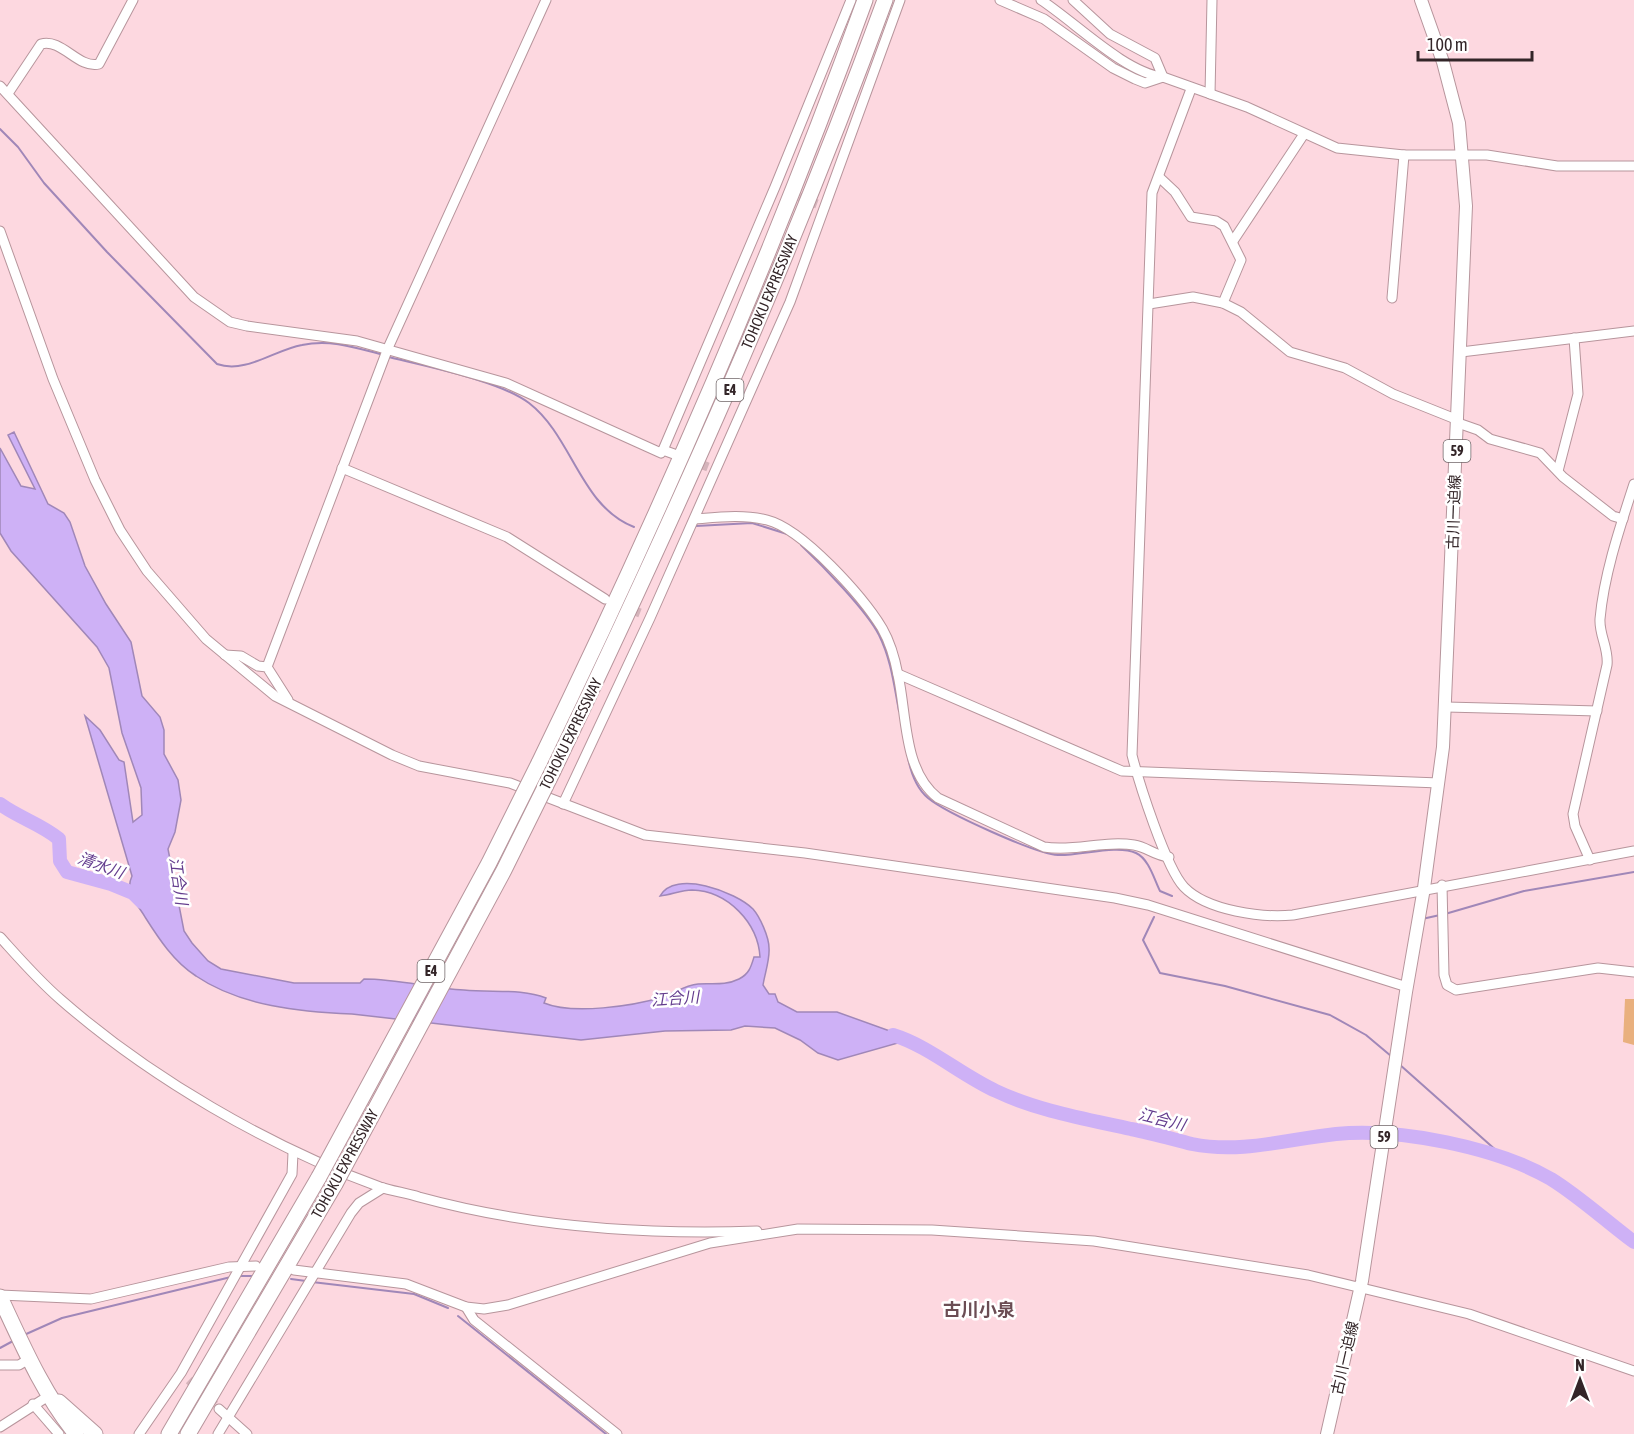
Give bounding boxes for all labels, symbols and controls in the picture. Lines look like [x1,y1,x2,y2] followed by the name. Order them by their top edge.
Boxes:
[1418,24,1532,62] scale bar
[1427,34,1468,55] text: 100 m
[738,232,801,351] street label: TOHOKU EXPRESSWAY
[716,379,744,401] road number: E4
[1444,440,1470,462] road number: 59
[1444,474,1463,550] street label: 古川一迫線
[536,675,605,792] street label: TOHOKU EXPRESSWAY
[75,848,129,882] water label: 清水川
[167,856,192,908] water label: 江合川
[418,960,444,982] road number: E4
[650,987,702,1009] water label: 江合川
[1137,1104,1189,1134] water label: 江合川
[308,1106,382,1221] street label: TOHOKU EXPRESSWAY
[1370,1126,1398,1148] road number: 59
[943,1299,1015,1320] district label: 古川小泉
[1328,1319,1361,1396] street label: 古川一迫線
[1550,1350,1610,1410] north arrow
[1575,1356,1585,1374] text: N

